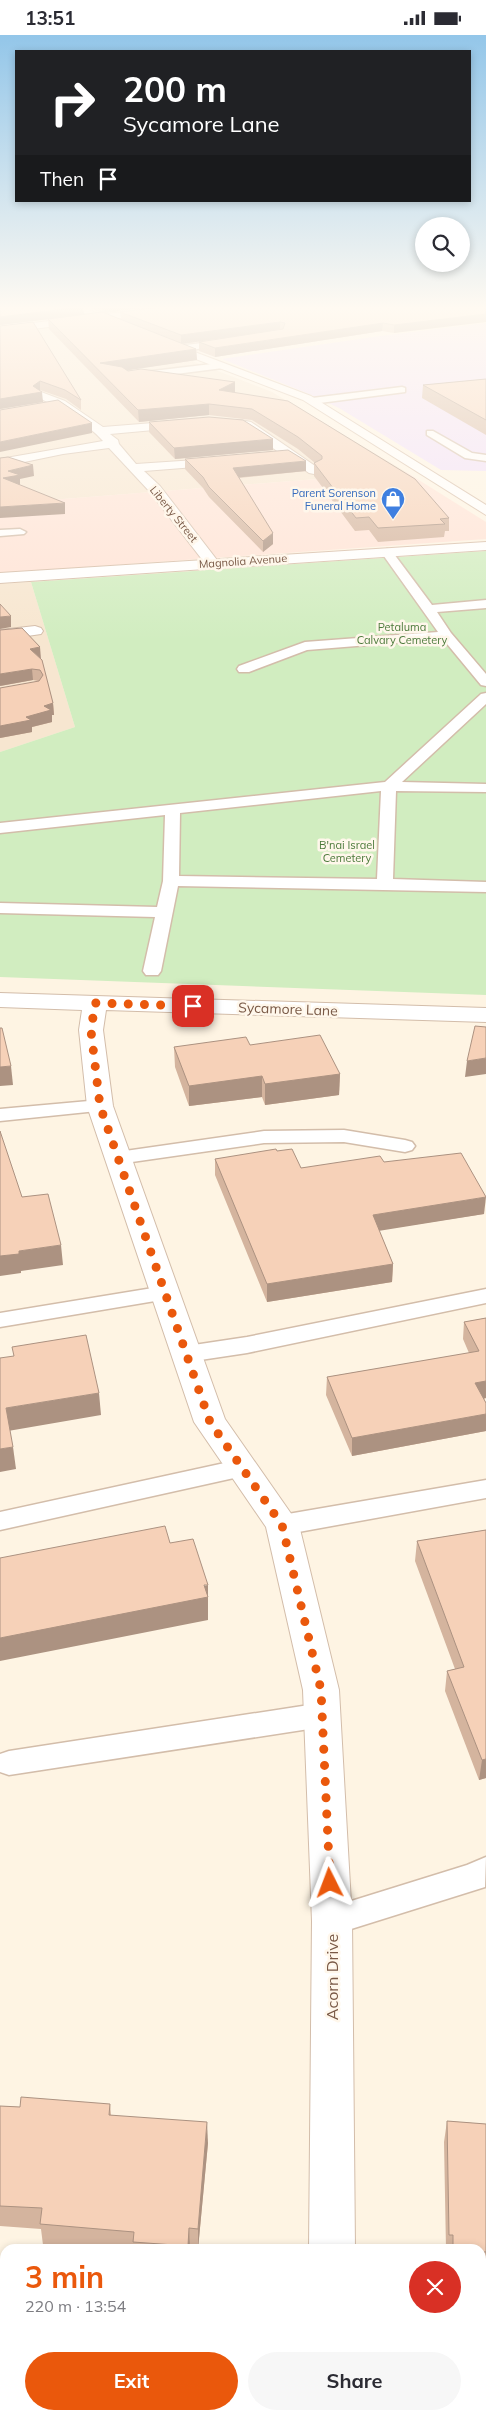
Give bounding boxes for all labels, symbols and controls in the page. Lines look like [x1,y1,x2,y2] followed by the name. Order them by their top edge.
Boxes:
[25,6,75,30] text: 13:51
[123,67,227,111] text: 200 m
[40,70,105,135] icon: right
[123,110,280,138] text: Sycamore Lane
[94,165,122,193] icon: arrive
[40,167,84,191] text: Then
[415,217,470,272] map controls
[415,217,470,272] button: search
[147,483,201,545] street label: Liberty Street
[292,486,376,513] place label: Parent Sorenson Funeral Home
[380,486,406,520] shop icon: Parent Sorenson Funeral Home
[198,551,288,571] street label: Magnolia Avenue
[357,620,447,647] park label: Petaluma Calvary Cemetery
[319,838,375,865] park label: B'nai Israel Cemetery
[172,985,214,1027] pin
[179,992,207,1020] icon: arrive
[238,998,338,1020] street label: Sycamore Lane
[303,1856,355,1908] position arrow
[322,1934,342,2020] street label: Acorn Drive
[25,2258,104,2296] text: 3 min
[409,2261,461,2313] button: close
[25,2296,126,2316] text: 220 m · 13:54
[25,2352,238,2410] button: Exit
[248,2352,461,2410] button: Share

